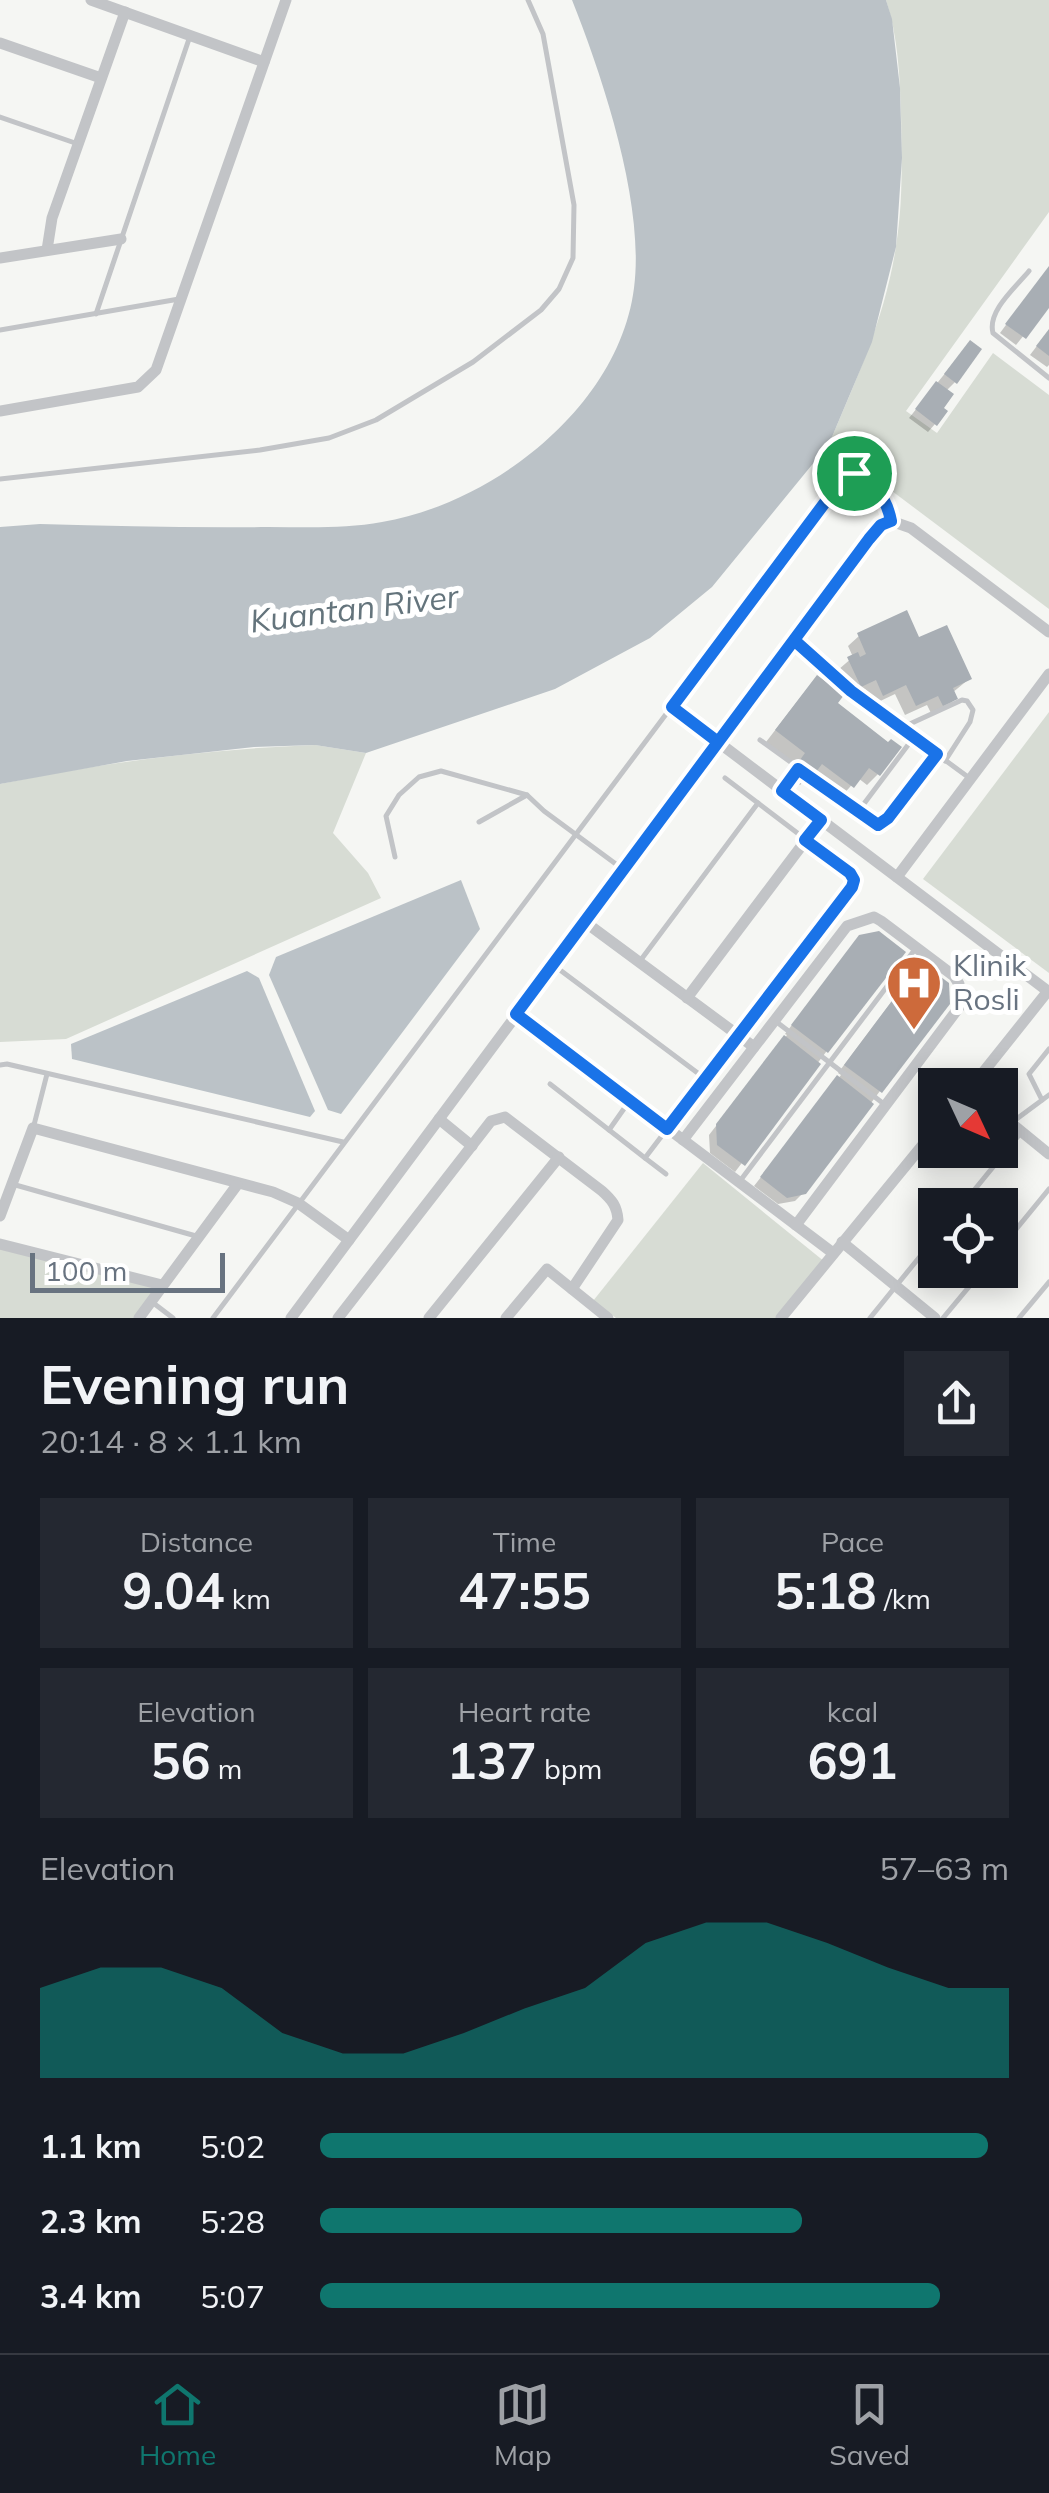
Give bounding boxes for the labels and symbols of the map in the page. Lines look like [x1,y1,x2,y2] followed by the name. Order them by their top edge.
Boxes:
[812,431,897,516] pin
[248,575,462,641] water label: Kuantan River
[953,946,1027,1018] place label: Klinik Rosli
[884,953,944,1032] hospital icon: Klinik Rosli
[918,1068,1018,1168] north arrow
[30,1248,225,1292] scale bar

